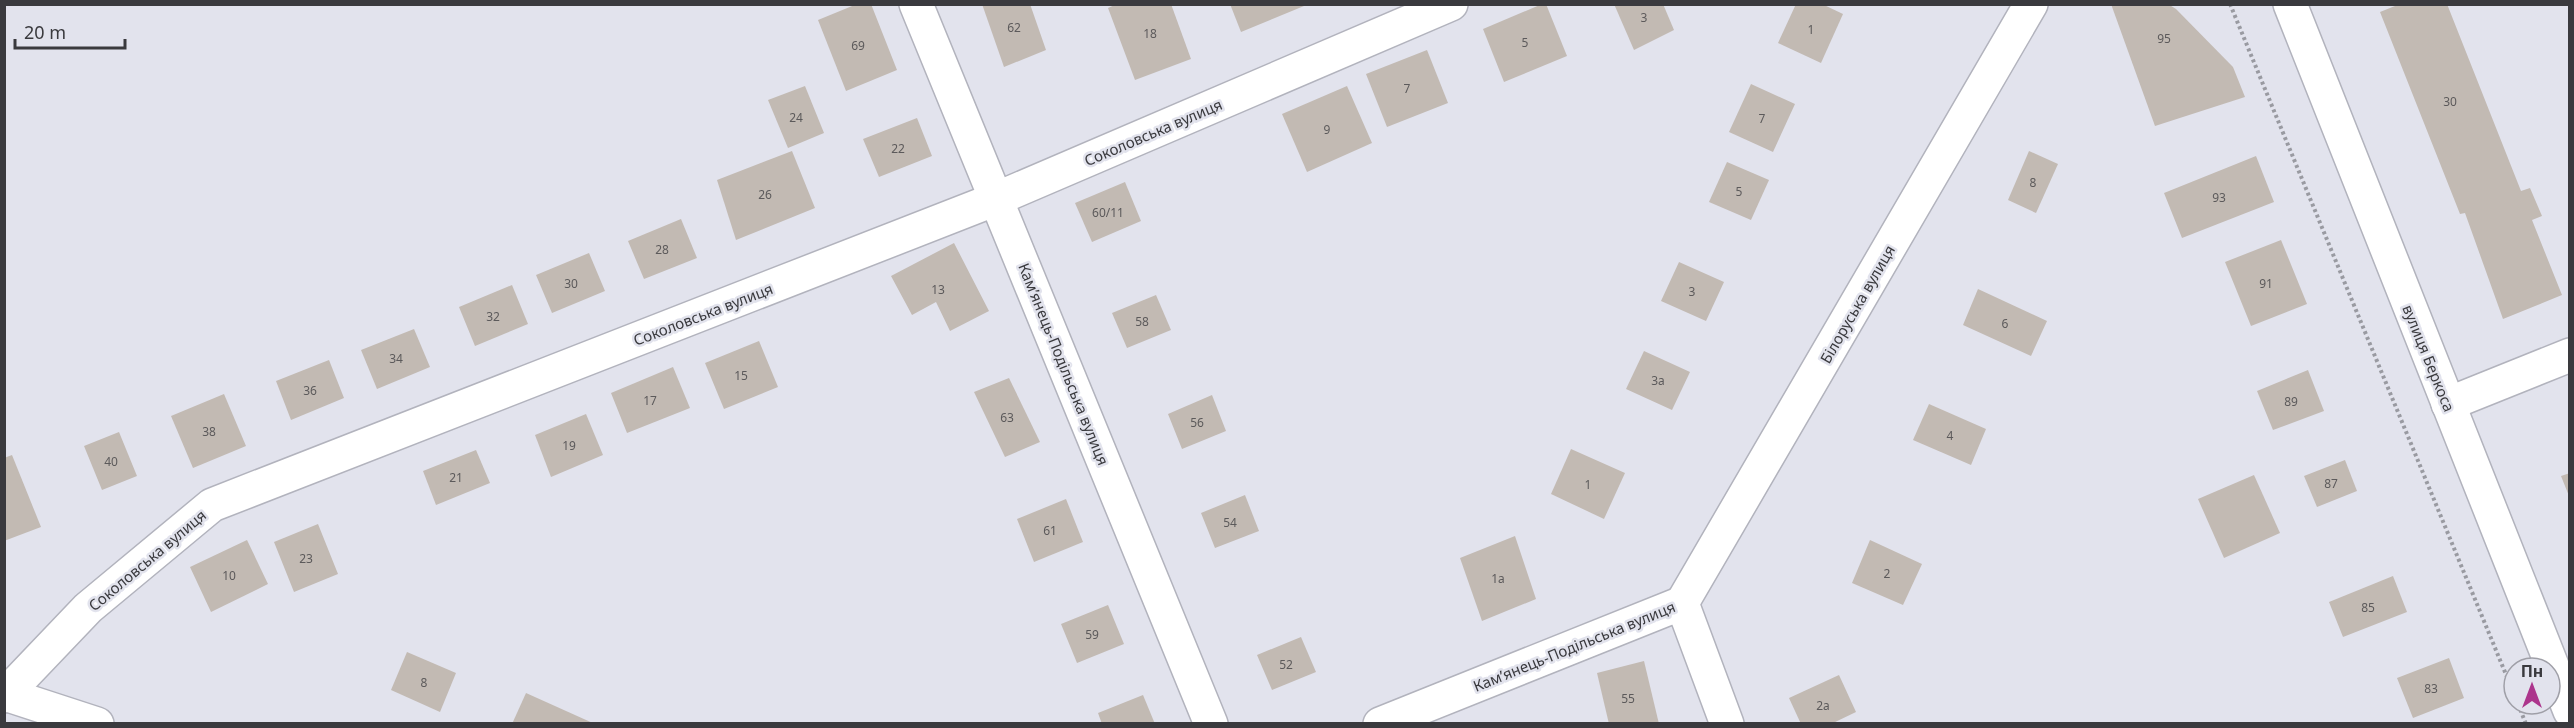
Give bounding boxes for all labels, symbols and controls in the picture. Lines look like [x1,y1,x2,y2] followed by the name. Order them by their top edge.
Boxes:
[1641,9,1648,26] house number: 3
[15,12,124,50] scale bar
[1007,19,1021,36] house number: 62
[24,20,66,44] text: 20 m
[1808,21,1814,38] house number: 1
[1143,25,1157,42] house number: 18
[2157,30,2171,47] house number: 95
[1522,34,1529,51] house number: 5
[851,37,865,54] house number: 69
[1404,80,1411,97] house number: 7
[2443,93,2457,110] house number: 30
[1081,94,1225,170] street label: Соколовська вулиця
[789,109,803,126] house number: 24
[1759,110,1766,127] house number: 7
[1324,121,1331,138] house number: 9
[891,140,905,157] house number: 22
[2030,174,2037,191] house number: 8
[1736,183,1743,200] house number: 5
[758,186,772,203] house number: 26
[2212,189,2226,206] house number: 93
[1092,204,1124,221] house number: 60/11
[655,241,669,258] house number: 28
[1815,241,1899,367] street label: Білоруська вулиця
[1014,260,1114,468] street label: Кам’янець-Подільська вулиця
[564,275,578,292] house number: 30
[2259,275,2273,292] house number: 91
[630,278,776,350] street label: Соколовська вулиця
[931,281,945,298] house number: 13
[1689,283,1696,300] house number: 3
[2398,301,2460,415] street label: вулиця Беркоса
[486,308,500,325] house number: 32
[1135,313,1149,330] house number: 58
[2002,315,2009,332] house number: 6
[389,350,403,367] house number: 34
[734,367,748,384] house number: 15
[1651,372,1665,389] house number: 3а
[303,382,317,399] house number: 36
[643,392,657,409] house number: 17
[2284,393,2298,410] house number: 89
[1000,409,1014,426] house number: 63
[1190,414,1204,431] house number: 56
[202,423,216,440] house number: 38
[1947,427,1954,444] house number: 4
[562,437,576,454] house number: 19
[104,453,118,470] house number: 40
[449,469,463,486] house number: 21
[2324,475,2338,492] house number: 87
[1585,476,1591,493] house number: 1
[84,505,210,615] street label: Соколовська вулиця
[1223,514,1237,531] house number: 54
[1043,522,1057,539] house number: 61
[299,550,313,567] house number: 23
[1884,565,1891,582] house number: 2
[222,567,236,584] house number: 10
[1491,570,1505,587] house number: 1а
[1470,596,1678,696] street label: Кам’янець-Подільська вулиця
[2361,599,2375,616] house number: 85
[1085,626,1099,643] house number: 59
[1279,656,1293,673] house number: 52
[2502,656,2562,716] north arrow
[2521,660,2543,682] text: Пн
[421,674,428,691] house number: 8
[2424,680,2438,697] house number: 83
[1621,690,1635,707] house number: 55
[1816,697,1830,714] house number: 2а

